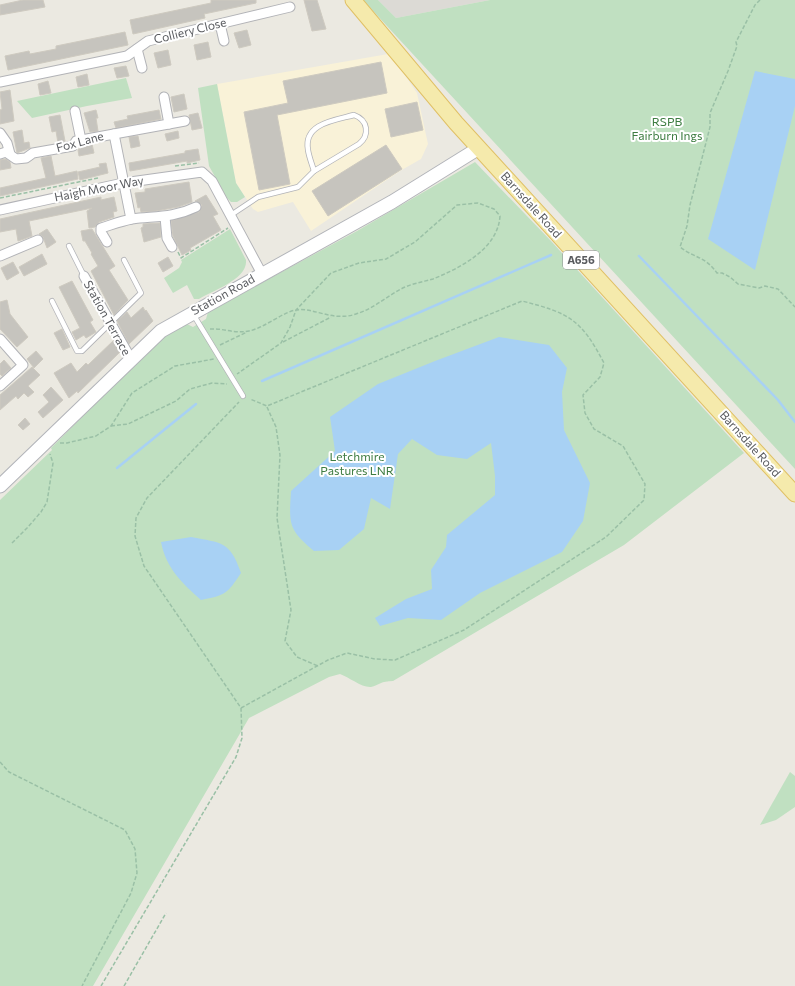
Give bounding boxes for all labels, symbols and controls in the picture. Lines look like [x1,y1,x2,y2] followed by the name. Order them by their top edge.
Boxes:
[152,14,228,46] street label: Colliery Close
[632,114,702,142] park label: RSPB Fairburn Ings
[54,128,105,154] street label: Fox Lane
[498,168,565,240] street label: Barnsdale Road
[53,172,145,204] street label: Haigh Moor Way
[563,251,599,269] road number: A656
[188,271,257,317] street label: Station Road
[81,278,134,357] street label: Station Terrace
[717,407,784,479] street label: Barnsdale Road
[320,449,394,477] park label: Letchmire Pastures LNR

